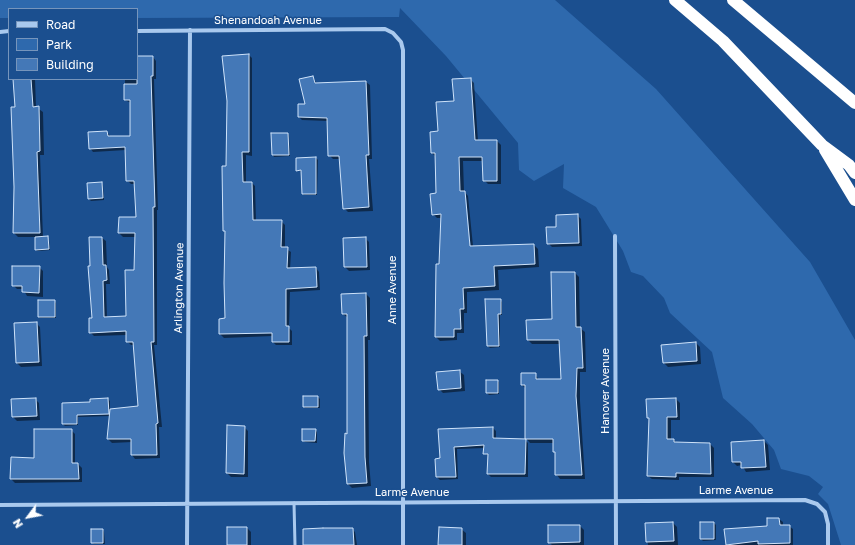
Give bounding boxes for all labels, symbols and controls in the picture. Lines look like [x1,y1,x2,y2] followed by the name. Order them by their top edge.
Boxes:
[8,8,138,80] legend
[214,14,322,28] street label: Shenandoah Avenue
[46,17,75,32] text: Road
[46,37,72,52] text: Park
[46,57,94,72] text: Building
[172,242,186,334] street label: Arlington Avenue
[386,256,400,324] street label: Anne Avenue
[599,348,613,434] street label: Hanover Avenue
[699,484,773,498] street label: Larme Avenue
[375,486,449,500] street label: Larme Avenue
[8,497,48,537] north arrow
[10,517,25,531] text: N

